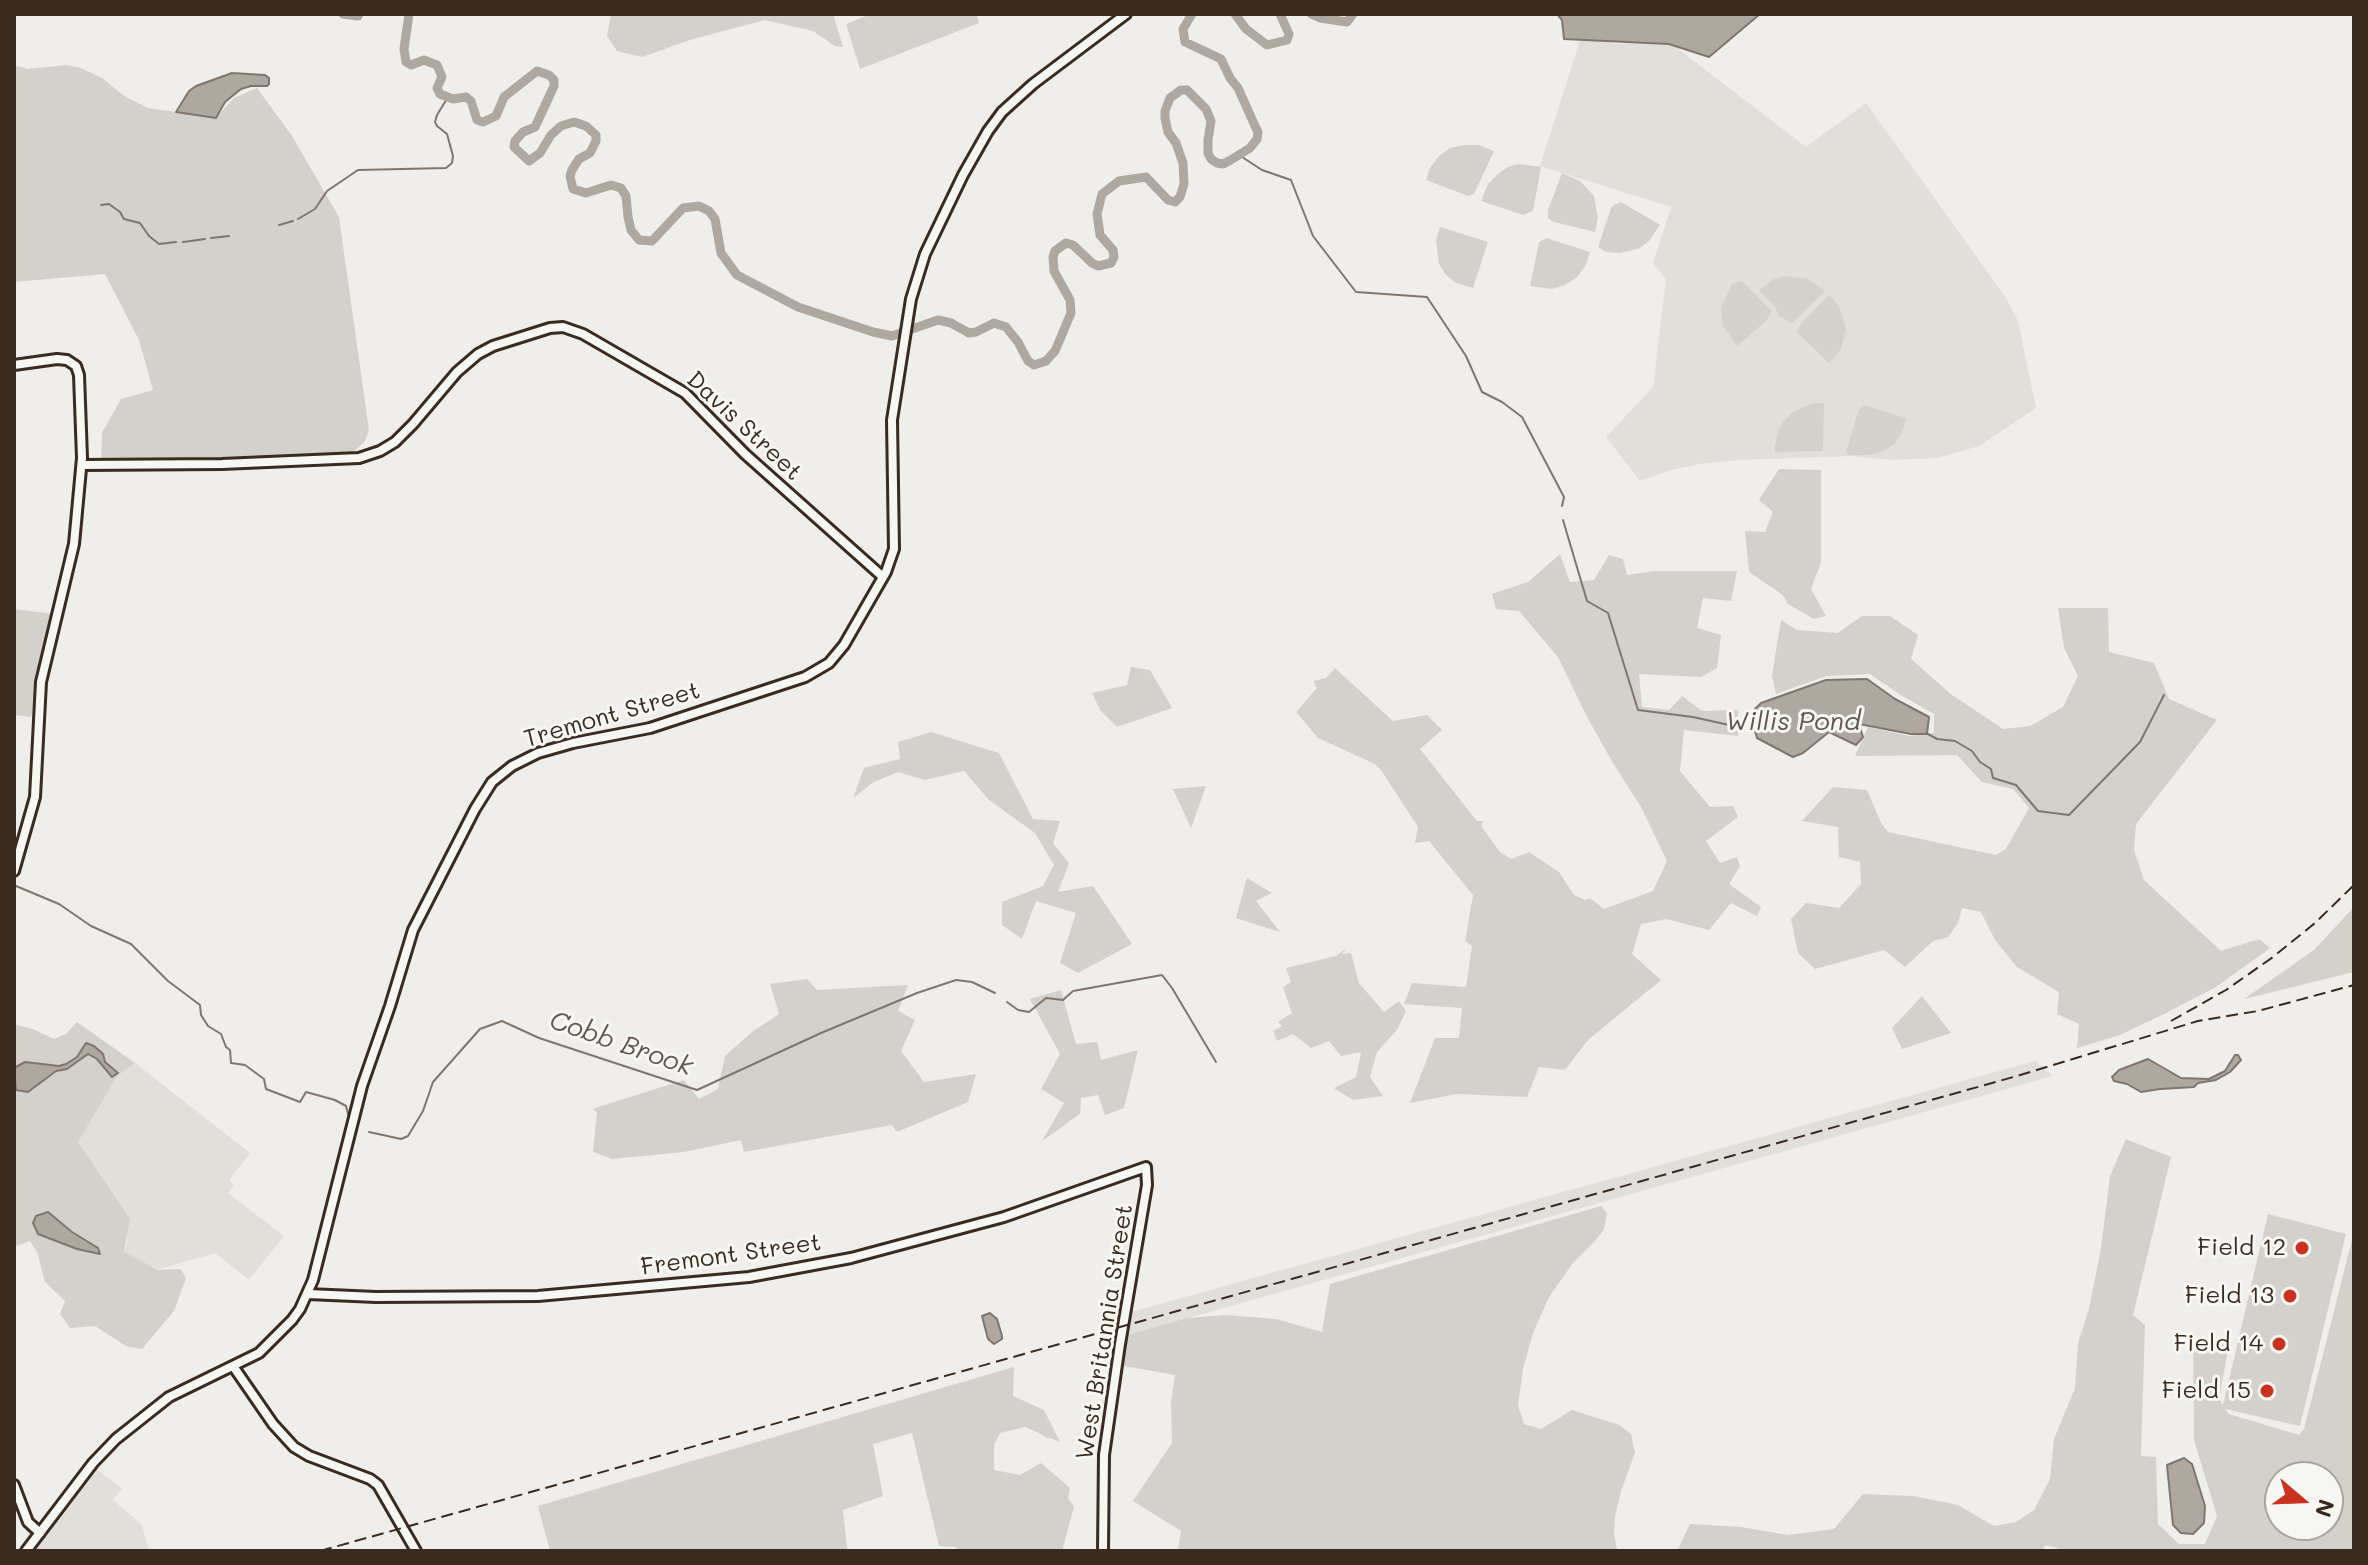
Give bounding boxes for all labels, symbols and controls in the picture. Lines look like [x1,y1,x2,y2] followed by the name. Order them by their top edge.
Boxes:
[680,365,808,487] street label: Davis Street
[521,676,703,754] street label: Tremont Street
[1726,706,1860,738] water label: Willis Pond
[545,1005,697,1083] water label: Cobb Brook
[1071,1202,1139,1462] street label: West Britannia Street
[639,1228,823,1282] street label: Fremont Street
[2197,1234,2286,1262] place label: Field 12
[2293,1239,2311,1257] marker: Field 12
[2185,1282,2274,1310] place label: Field 13
[2281,1287,2299,1305] marker: Field 13
[2174,1330,2263,1358] place label: Field 14
[2270,1335,2288,1353] marker: Field 14
[2162,1377,2251,1405] place label: Field 15
[2258,1382,2276,1400] marker: Field 15
[2264,1461,2344,1541] north arrow
[2309,1496,2342,1521] text: N

